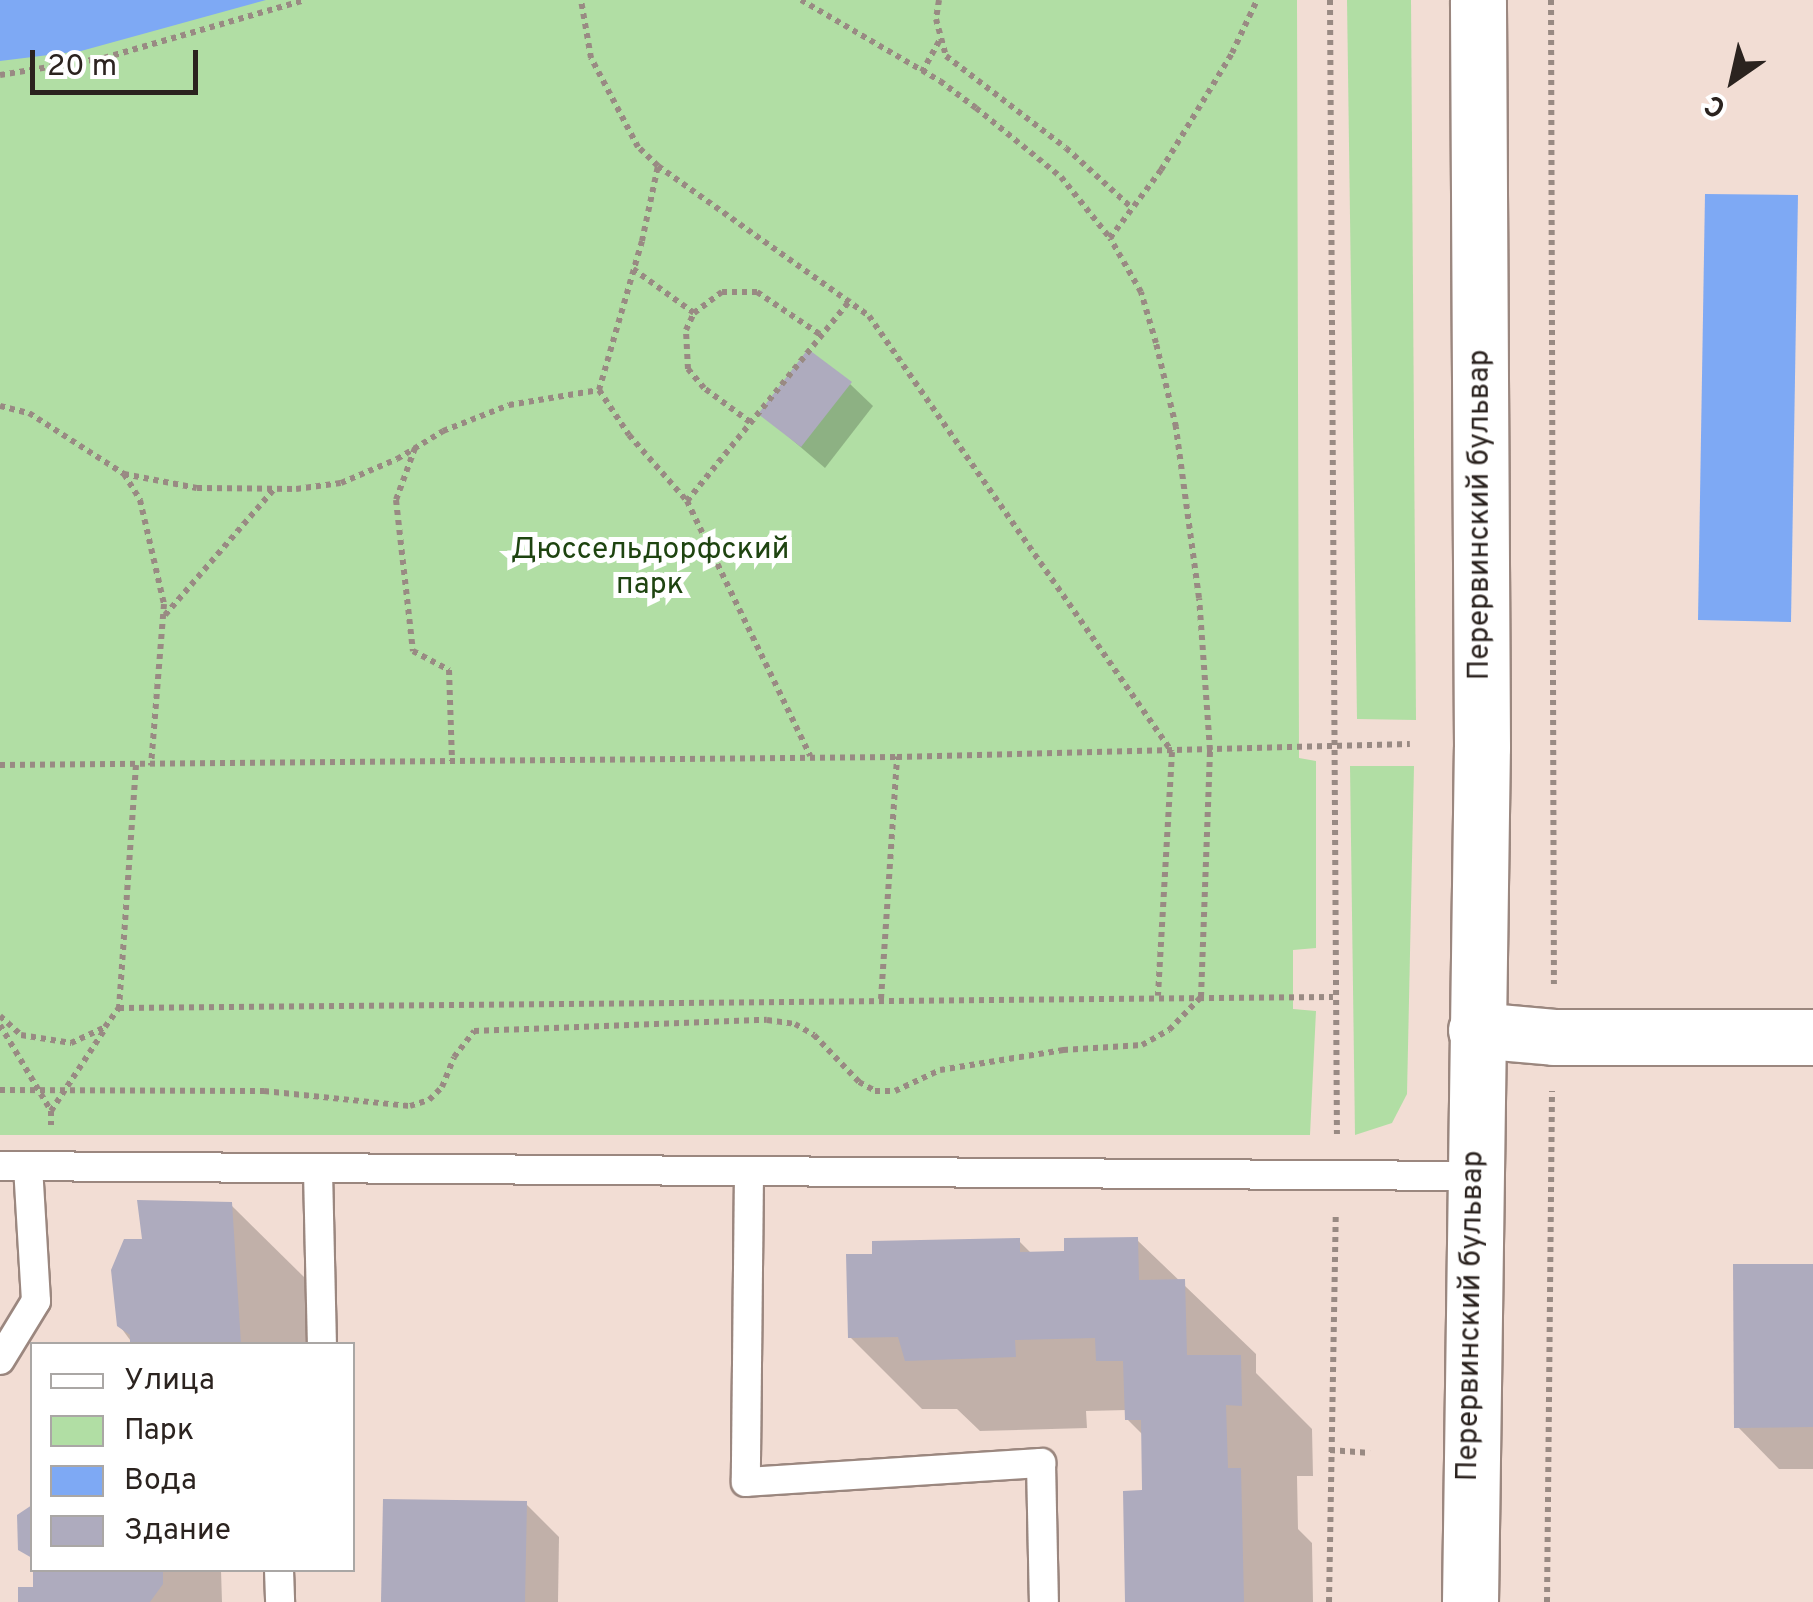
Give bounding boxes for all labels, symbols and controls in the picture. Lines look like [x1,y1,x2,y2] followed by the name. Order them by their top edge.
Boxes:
[35,30,202,92] scale bar
[1683,30,1783,130] north arrow
[47,49,117,86] text: 20 m
[1699,85,1734,125] text: С
[1463,350,1499,680] street label: Перервинский бульвар
[511,533,789,604] park label: Дюссельдорфский парк
[1451,1150,1493,1482] street label: Перервинский бульвар
[30,1342,355,1572] legend
[124,1363,215,1400] text: Улица
[124,1413,194,1450] text: Парк
[124,1463,197,1500] text: Вода
[124,1513,231,1550] text: Здание

